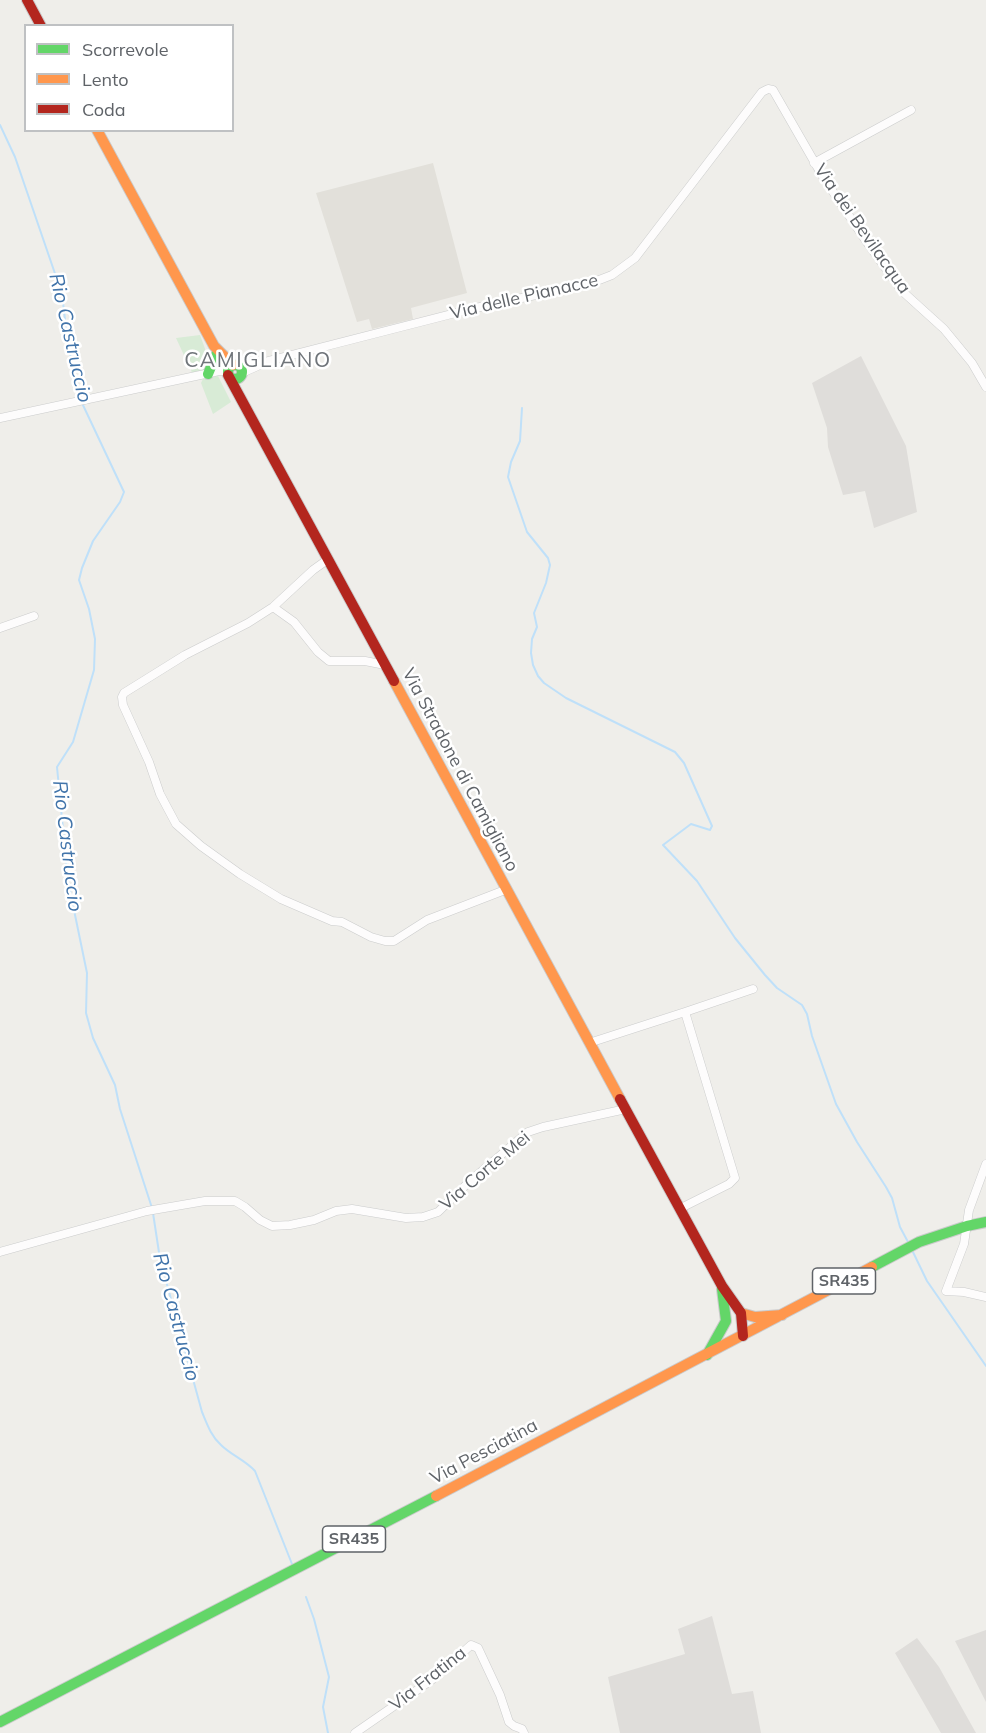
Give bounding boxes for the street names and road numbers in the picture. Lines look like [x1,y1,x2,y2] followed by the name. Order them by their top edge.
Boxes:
[809,160,915,298] street label: Via dei Bevilacqua
[448,269,600,325] street label: Via delle Pianacce
[397,665,523,875] street label: Via Stradone di Camigliano
[435,1127,535,1215] street label: Via Corte Mei
[812,1268,876,1294] road number: SR435
[427,1415,541,1489] street label: Via Pesciatina
[322,1526,386,1552] road number: SR435
[385,1642,471,1716] street label: Via Fratina

